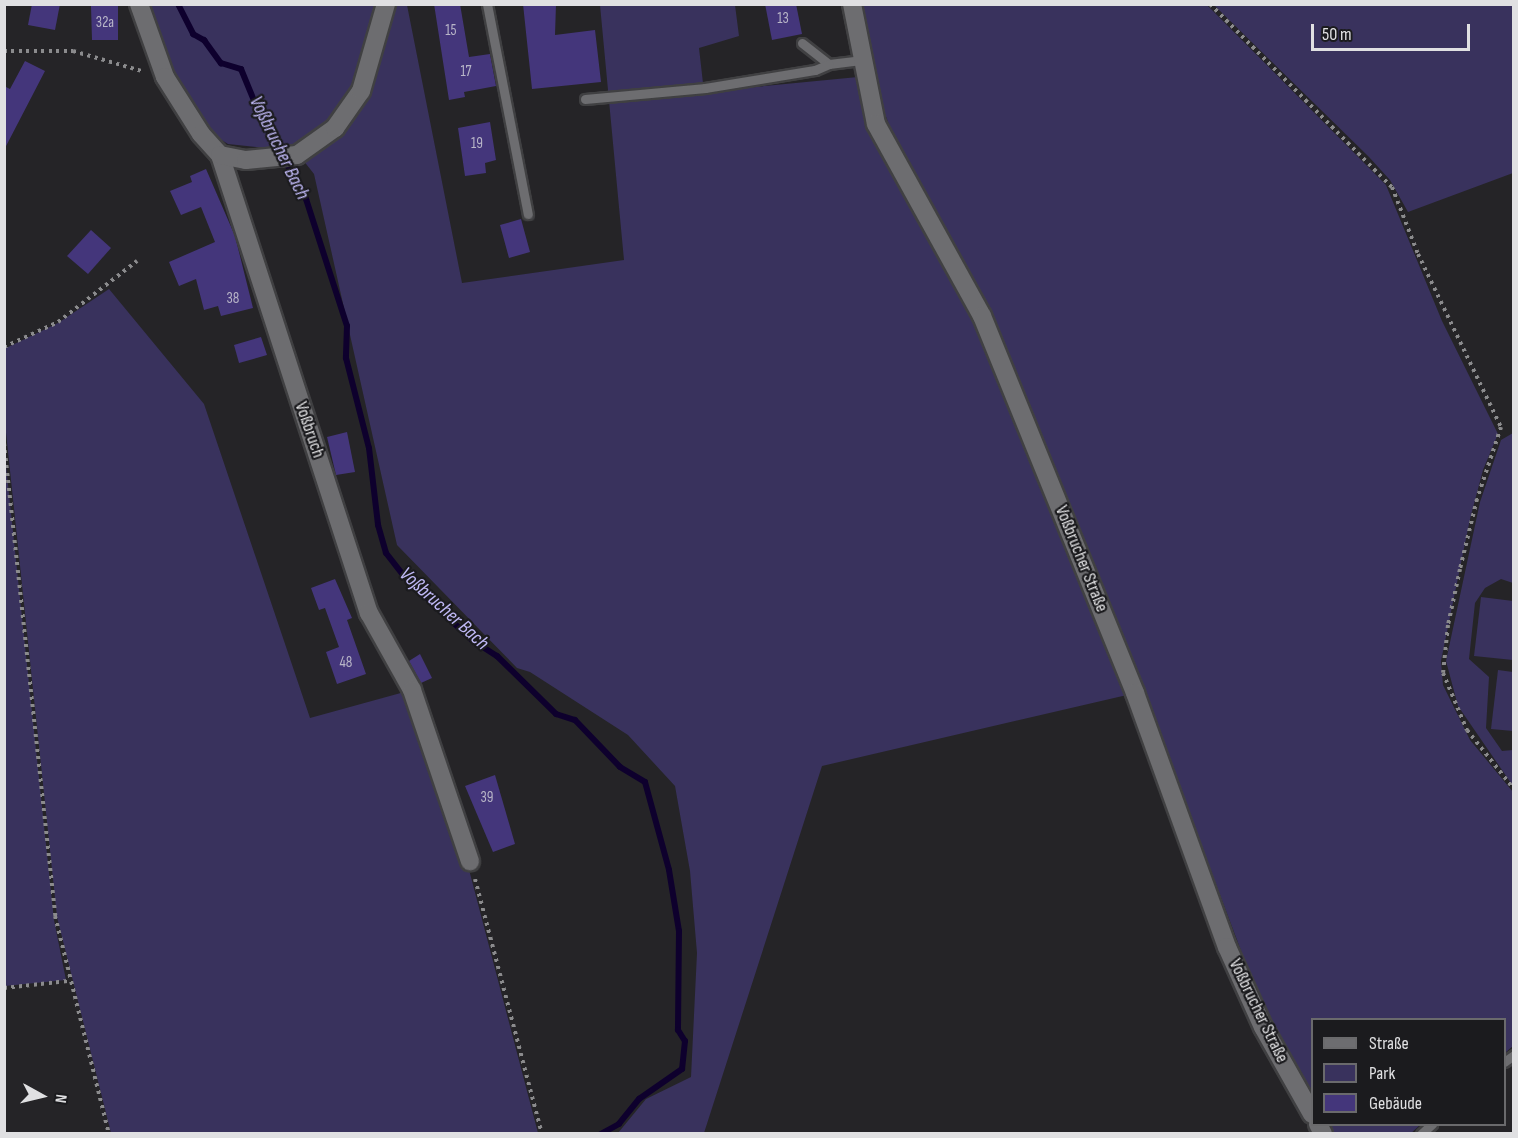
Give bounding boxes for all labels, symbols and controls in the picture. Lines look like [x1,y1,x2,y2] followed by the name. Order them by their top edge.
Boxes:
[777,10,789,28] house number: 13
[1314,12,1473,50] scale bar
[96,14,114,32] house number: 32a
[445,22,457,40] house number: 15
[1322,24,1352,45] text: 50 m
[460,63,472,81] house number: 17
[244,92,314,204] water label: Voßbrucher Bach
[471,135,483,153] house number: 19
[227,290,239,308] house number: 38
[289,399,329,461] street label: Voßbruch
[1050,503,1112,615] street label: Voßbrucher Straße
[394,563,494,655] water label: Voßbrucher Bach
[340,654,352,672] house number: 48
[481,789,493,807] house number: 39
[1224,956,1292,1066] street label: Voßbrucher Straße
[1311,1018,1506,1126] legend
[1369,1033,1409,1054] text: Straße
[1369,1063,1395,1084] text: Park
[12,1066,72,1126] north arrow
[50,1093,70,1104] text: N
[1369,1093,1422,1114] text: Gebäude

